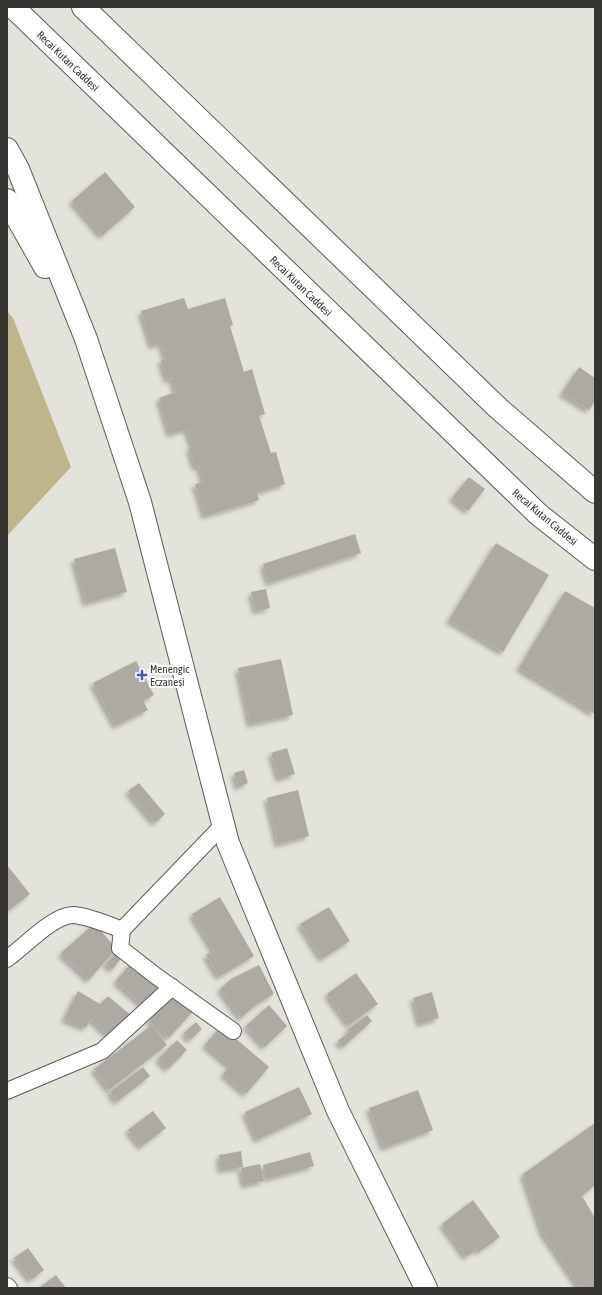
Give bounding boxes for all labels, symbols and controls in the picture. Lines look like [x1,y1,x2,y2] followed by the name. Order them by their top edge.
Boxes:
[35,28,101,94] street label: Recai Kutan Caddesi
[268,253,334,319] street label: Recai Kutan Caddesi
[510,486,580,548] street label: Recai Kutan Caddesi
[150,663,190,688] place label: Menengic Eczanesi
[137,670,147,680] marker: Menengic Eczanesi

